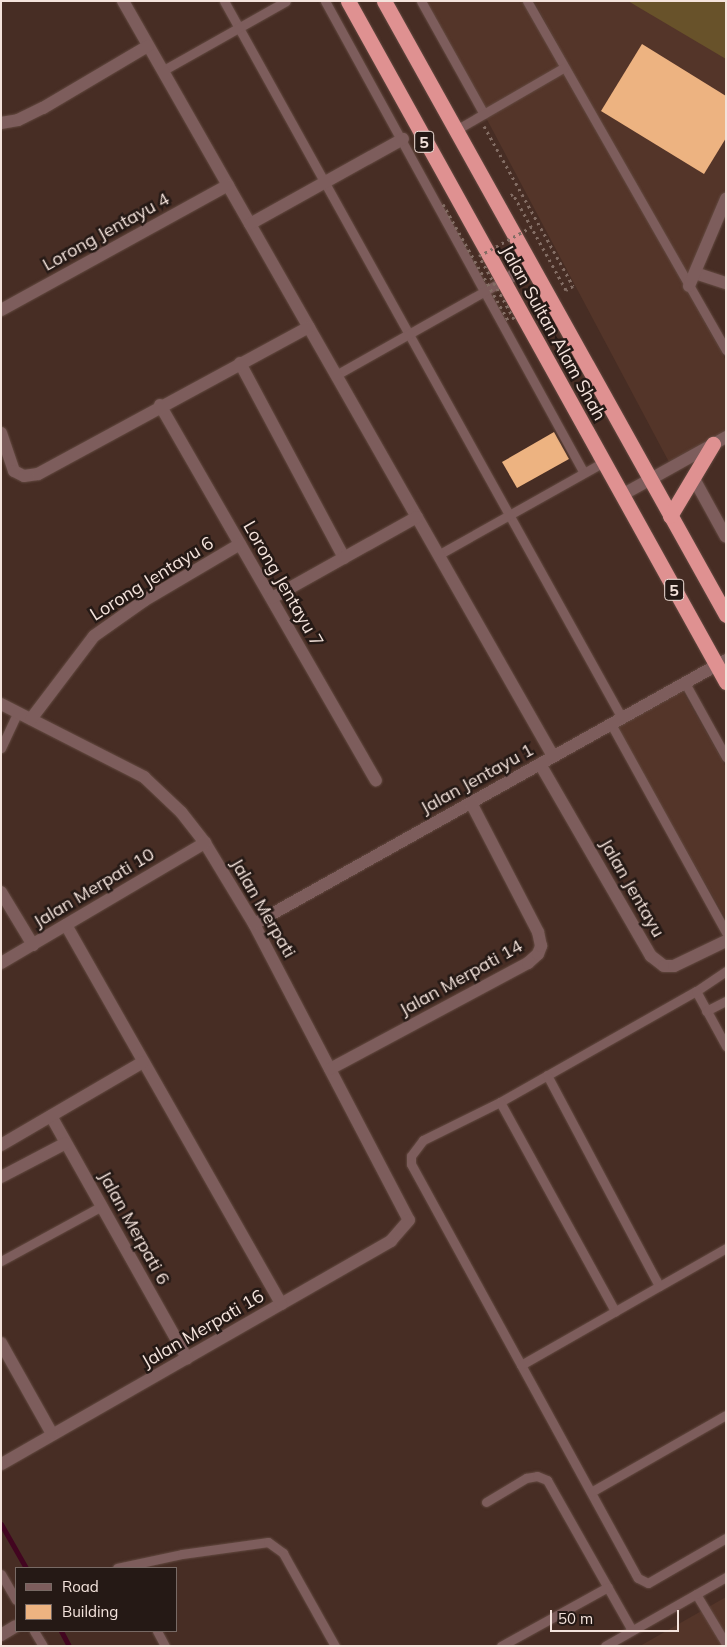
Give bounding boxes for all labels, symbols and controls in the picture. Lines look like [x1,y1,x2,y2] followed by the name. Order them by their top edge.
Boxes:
[414,128,434,156] road number: 5
[39,188,173,276] street label: Lorong Jentayu 4
[496,242,610,424] street label: Jalan Sultan Alam Shah
[238,517,328,651] street label: Lorong Jentayu 7
[86,532,218,626] street label: Lorong Jentayu 6
[664,576,684,604] road number: 5
[417,739,537,819] street label: Jalan Jentayu 1
[595,835,669,941] street label: Jalan Jentayu
[30,843,158,933] street label: Jalan Merpati 10
[226,855,300,961] street label: Jalan Merpati
[396,935,526,1021] street label: Jalan Merpati 14
[94,1167,174,1289] street label: Jalan Merpati 6
[138,1285,268,1373] street label: Jalan Merpati 16
[15,1567,178,1632] legend
[62,1577,99,1596] text: Road
[552,1600,681,1632] scale bar
[62,1602,118,1621] text: Building
[558,1609,593,1628] text: 50 m

